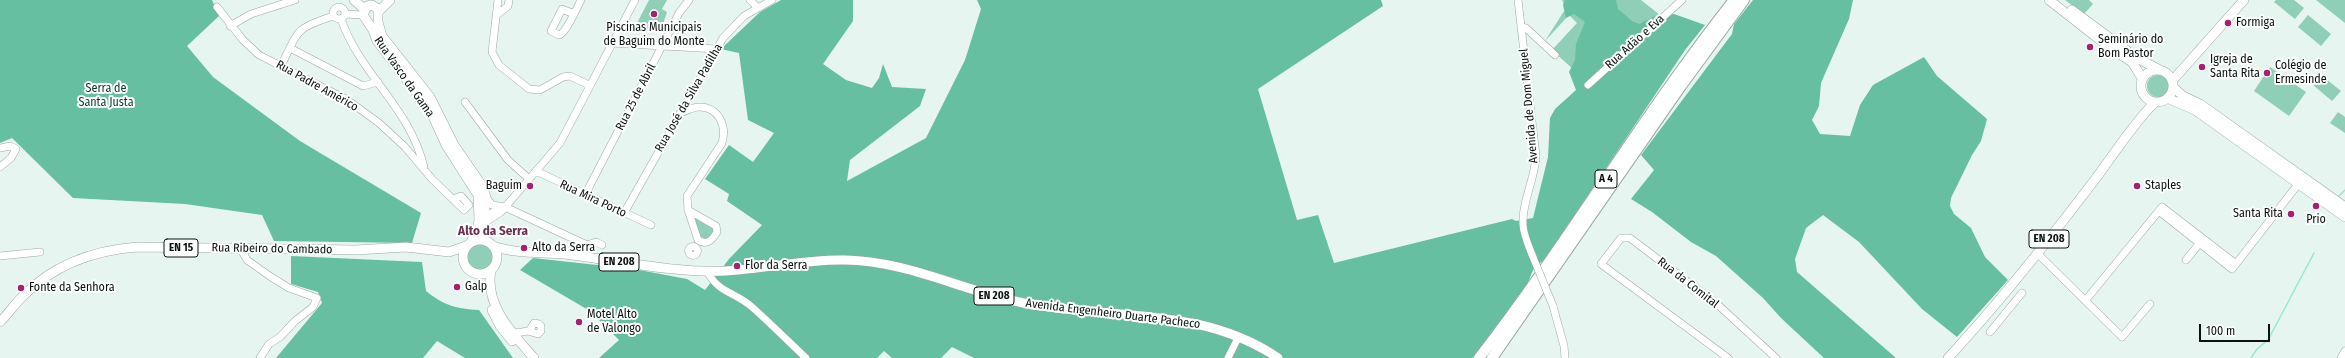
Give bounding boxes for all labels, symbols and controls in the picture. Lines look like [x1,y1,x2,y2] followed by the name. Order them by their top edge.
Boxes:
[649,9,659,19] marker: Piscinas Municipais de Baguim do Monte
[1603,12,1667,72] street label: Rua Adão e Eva
[2236,16,2275,30] place label: Formiga
[2223,18,2233,28] marker: Formiga
[604,21,704,49] place label: Piscinas Municipais de Baguim do Monte
[2098,33,2163,61] place label: Seminário do Bom Pastor
[371,34,437,120] street label: Rua Vasco da Gama
[652,41,726,155] street label: Rua José da Silva Padilha
[2085,42,2095,52] marker: Seminário do Bom Pastor
[1517,48,1541,164] street label: Avenida de Dom Miguel
[2210,53,2260,81] place label: Igreja de Santa Rita
[273,57,361,115] street label: Rua Padre Américo
[2275,59,2327,87] place label: Colégio de Ermesinde
[613,61,659,133] street label: Rua 25 de Abril
[2197,62,2207,72] marker: Igreja de Santa Rita
[2262,68,2272,78] marker: Colégio de Ermesinde
[78,82,134,110] park label: Serra de Santa Justa
[1595,170,1617,188] road number: A 4
[557,177,629,221] street label: Rua Mira Porto
[486,179,522,193] place label: Baguim
[2145,179,2181,193] place label: Staples
[525,181,535,191] marker: Baguim
[2132,181,2142,191] marker: Staples
[2311,201,2321,211] marker: Prio
[2233,207,2283,221] place label: Santa Rita
[2286,209,2296,219] marker: Santa Rita
[2306,213,2326,227] place label: Prio
[458,223,528,239] district label: Alto da Serra
[2029,230,2069,248] road number: EN 208
[164,239,198,257] road number: EN 15
[211,241,333,257] street label: Rua Ribeiro do Cambado
[532,241,595,255] place label: Alto da Serra
[519,243,529,253] marker: Alto da Serra
[599,253,639,271] road number: EN 208
[1654,255,1722,311] street label: Rua da Comital
[745,259,807,273] place label: Flor da Serra
[732,261,742,271] marker: Flor da Serra
[465,280,487,294] place label: Galp
[29,281,115,295] place label: Fonte da Senhora
[452,282,462,292] marker: Galp
[16,283,26,293] marker: Fonte da Senhora
[974,287,1014,305] road number: EN 208
[1025,296,1201,332] street label: Avenida Engenheiro Duarte Pacheco
[587,308,641,336] place label: Motel Alto de Valongo
[2201,316,2272,342] scale bar
[574,317,584,327] marker: Motel Alto de Valongo
[2206,324,2235,338] text: 100 m

